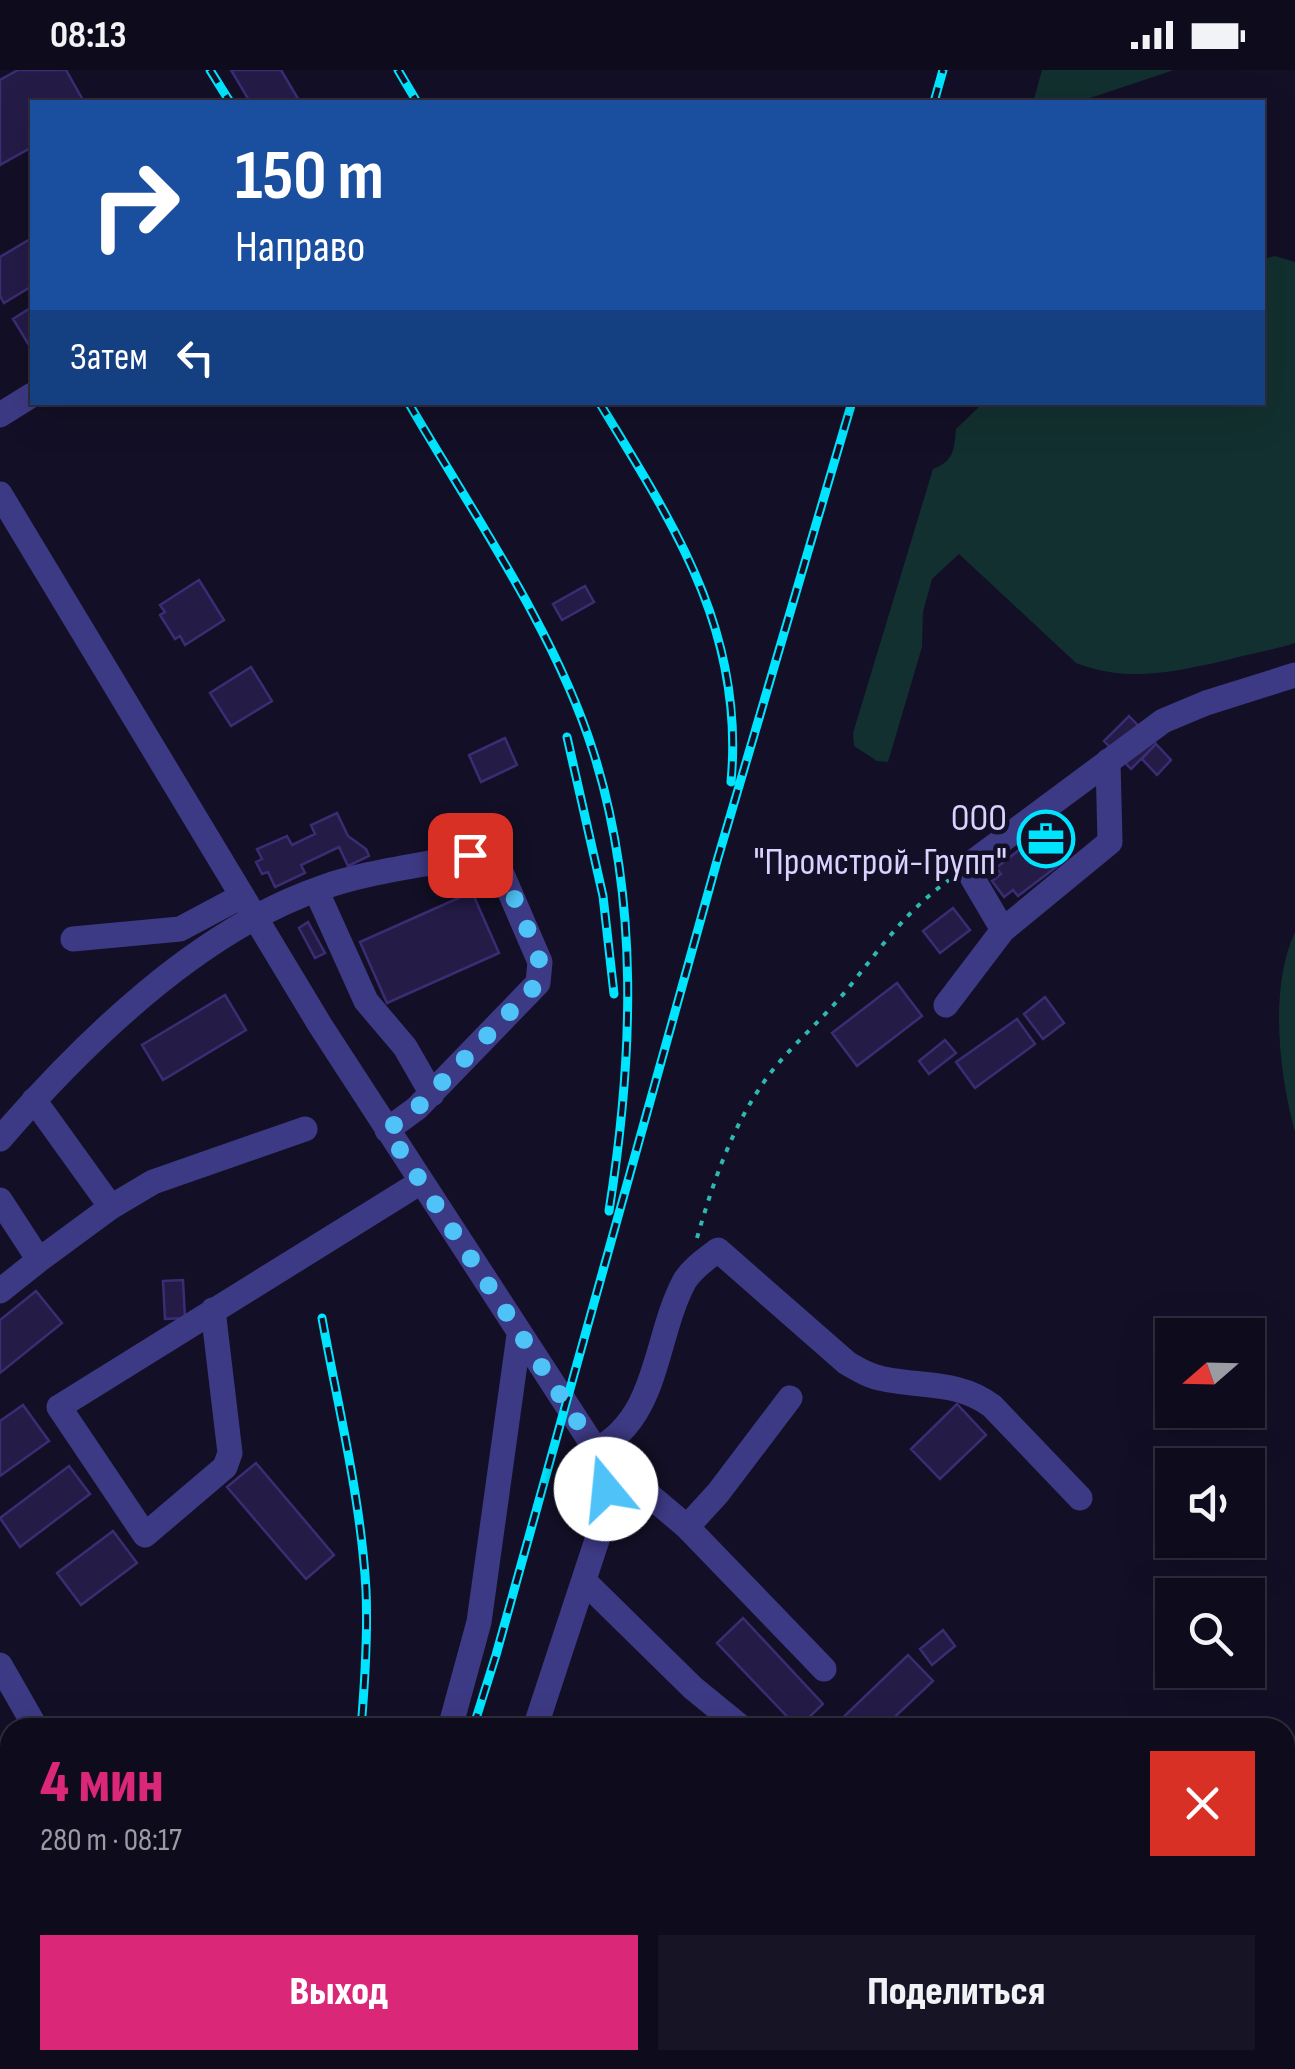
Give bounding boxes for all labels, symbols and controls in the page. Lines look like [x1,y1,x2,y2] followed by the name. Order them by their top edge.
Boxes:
[50,13,126,58] text: 08:13
[235,135,384,219] text: 150 m
[70,140,200,270] icon: right
[235,220,365,275] text: Направо
[168,330,223,385] icon: left
[70,335,148,380] text: Затем
[753,796,1007,885] place label: ООО "Промстрой-Групп"
[1016,809,1076,869] office icon: ООО "Промстрой-Групп"
[428,813,513,898] pin
[443,828,498,883] icon: arrive
[1155,1318,1265,1428] north arrow
[1155,1318,1265,1688] map controls
[554,1437,658,1541] position arrow
[1155,1448,1265,1558] button: sound
[1155,1578,1265,1688] button: search
[40,1747,164,1819] text: 4 мин
[1150,1751,1255,1856] button: close
[40,1821,182,1860] text: 280 m · 08:17
[40,1935,638,2050] button: Выход
[658,1935,1255,2050] button: Поделиться

